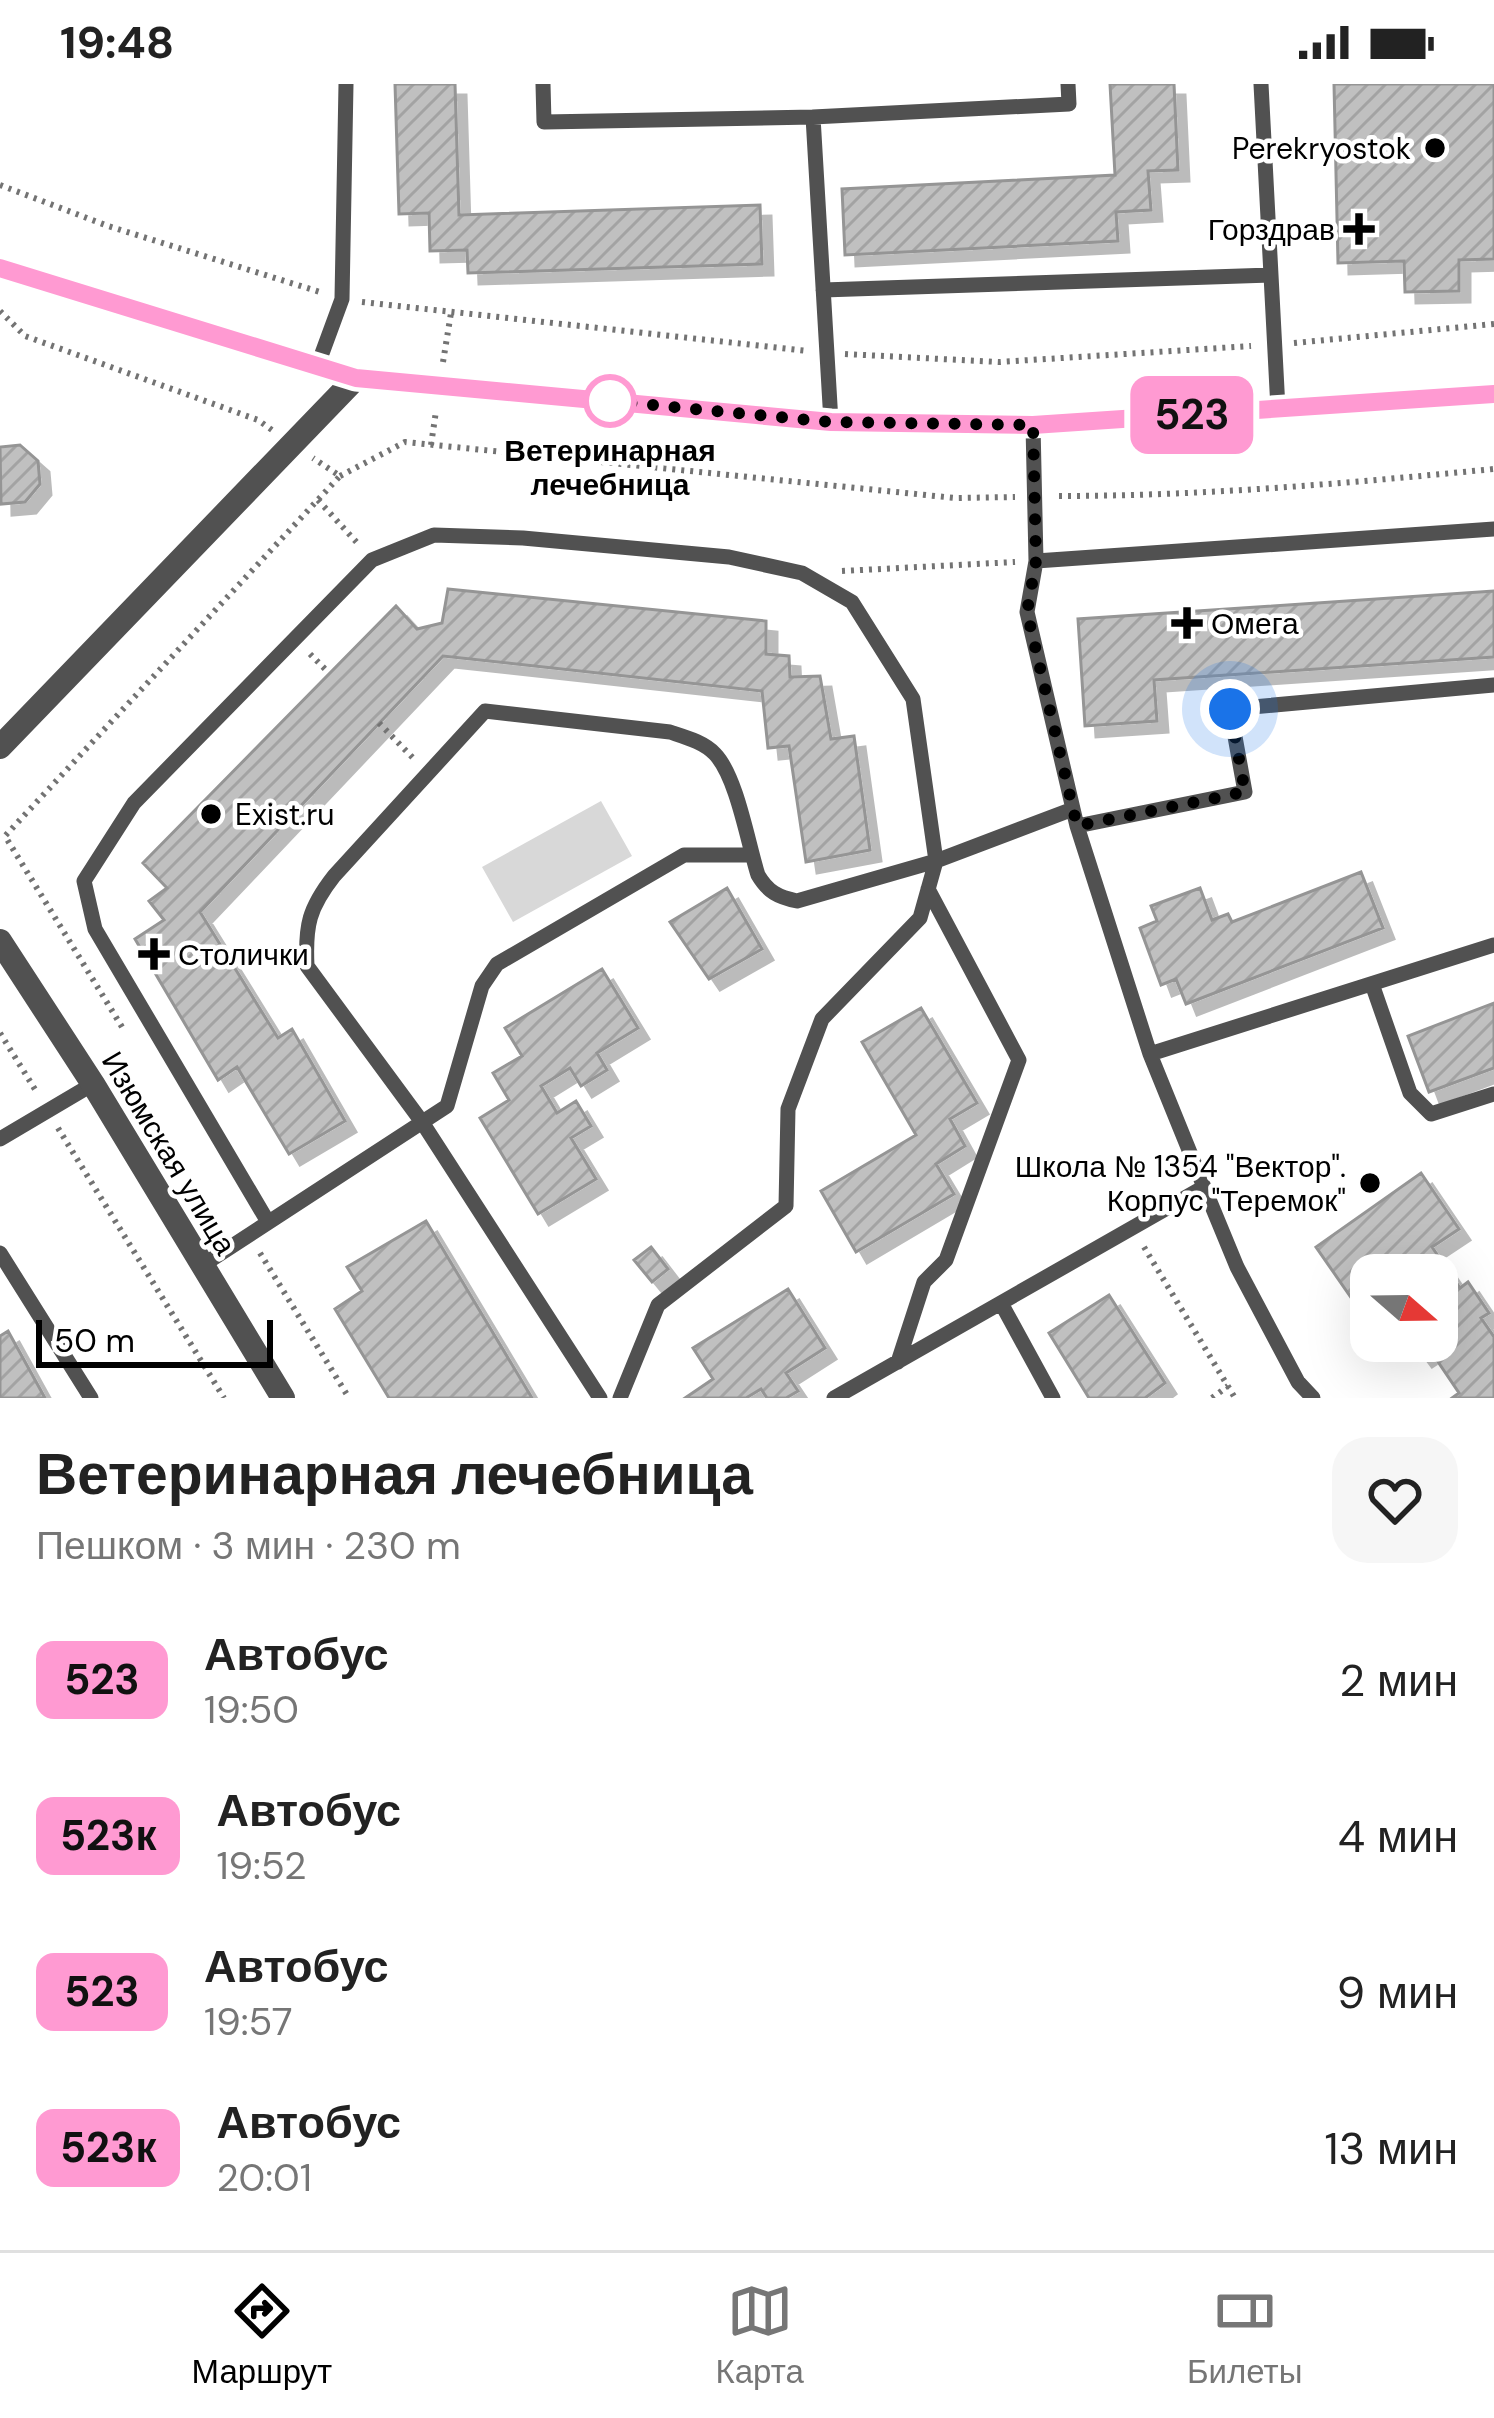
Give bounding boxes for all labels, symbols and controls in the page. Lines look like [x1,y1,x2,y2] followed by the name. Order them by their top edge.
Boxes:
[60,13,174,72] text: 19:48
[1232,129,1411,168] place label: Perekryostok
[1422,135,1448,161] marker: Perekryostok
[1208,210,1335,249] place label: Горздрав
[1346,216,1372,242] marker: Горздрав
[585,376,635,426] marker: Ветеринарная лечебница
[1123,376,1261,454] line badge: 523
[1154,387,1230,442] text: 523
[504,431,716,504] place label: Ветеринарная лечебница
[1211,604,1299,643] place label: Омега
[1174,610,1200,636] marker: Омега
[1200,679,1260,739] your location
[235,795,334,834] place label: Exist.ru
[198,801,224,827] marker: Exist.ru
[178,935,309,974] place label: Столички
[141,941,167,967] marker: Столички
[93,1044,245,1262] street label: Изюмская улица
[1015,1147,1346,1220] place label: Школа № 1354 "Вектор". Корпус "Теремок"
[1357,1170,1383,1196] marker: Школа № 1354 "Вектор". Корпус "Теремок"
[1350,1254,1458,1362] north arrow
[1350,1254,1458,1362] map controls
[36,1314,273,1367] scale bar
[54,1319,135,1362] text: 50 m
[36,1437,753,1512] text: Ветеринарная лечебница
[1332,1437,1458,1563] button: heart
[36,1520,461,1571] text: Пешком · 3 мин · 230 m
[204,1625,389,1684] text: Автобус
[1339,1651,1458,1710] text: 2 мин
[64,1652,140,1707] text: 523
[204,1684,299,1735] text: 19:50
[216,1781,401,1840] text: Автобус
[1338,1807,1458,1866] text: 4 мин
[60,1808,156,1863] text: 523к
[216,1840,307,1891] text: 19:52
[204,1937,389,1996] text: Автобус
[1337,1963,1458,2022] text: 9 мин
[64,1964,140,2019] text: 523
[204,1996,293,2047] text: 19:57
[216,2093,401,2152] text: Автобус
[1324,2119,1458,2178] text: 13 мин
[60,2120,156,2175] text: 523к
[216,2152,312,2203] text: 20:01
[192,2278,332,2393] tab: Маршрут
[715,2278,804,2393] tab: Карта
[1187,2278,1302,2393] tab: Билеты

